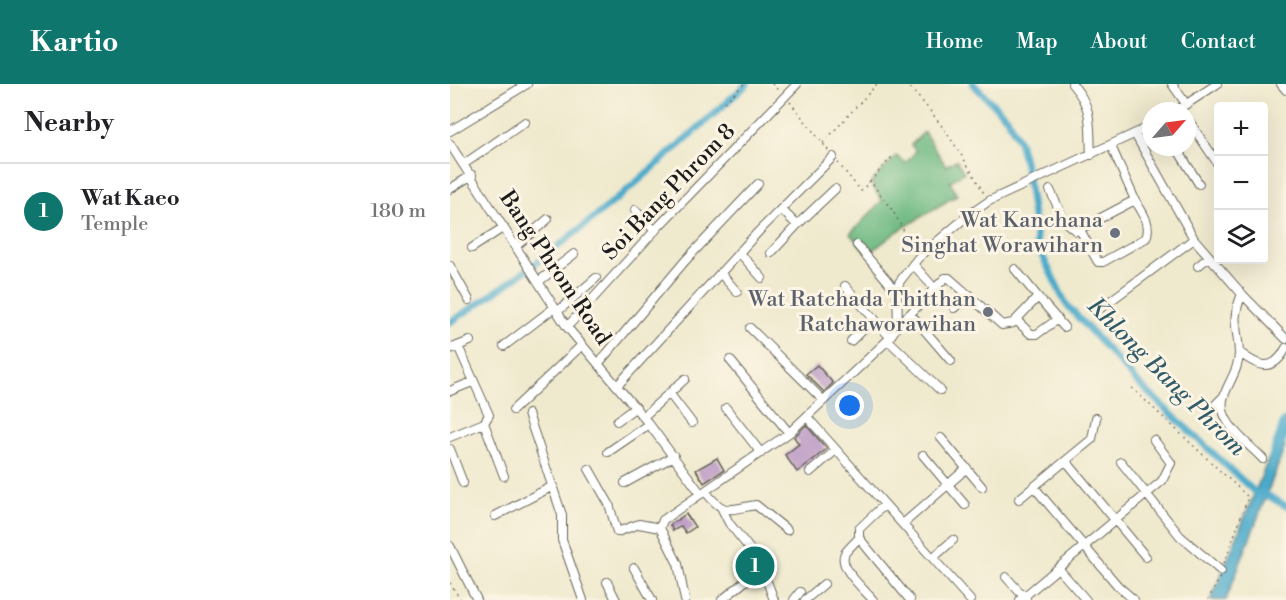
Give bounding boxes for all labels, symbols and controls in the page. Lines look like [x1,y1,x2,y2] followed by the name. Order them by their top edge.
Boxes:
[30,25,119,60] text: Kartio
[926,29,983,55] text: Home
[1016,29,1058,55] text: Map
[1091,29,1148,55] text: About
[1181,29,1256,55] text: Contact
[1142,102,1196,156] north arrow
[1214,102,1268,264] map controls
[1214,102,1268,156] button: +
[24,107,114,139] text: Nearby
[597,118,741,266] street label: Soi Bang Phrom 8
[1214,156,1268,210] button: −
[81,185,180,212] text: Wat Kaeo
[493,185,617,351] street label: Bang Phrom Road
[39,199,48,224] text: 1
[371,199,426,224] text: 180 m
[901,207,1104,259] place label: Wat Kanchana Singhat Worawiharn
[1214,210,1268,264] button: layers
[81,212,148,237] text: Temple
[1108,226,1122,240] marker: Wat Kanchana Singhat Worawiharn
[747,286,976,338] place label: Wat Ratchada Thitthan Ratchaworawihan
[1080,291,1252,463] water label: Khlong Bang Phrom
[981,305,995,319] marker: Wat Ratchada Thitthan Ratchaworawihan
[835,391,864,420] your location
[736,544,774,588] pin: 1

